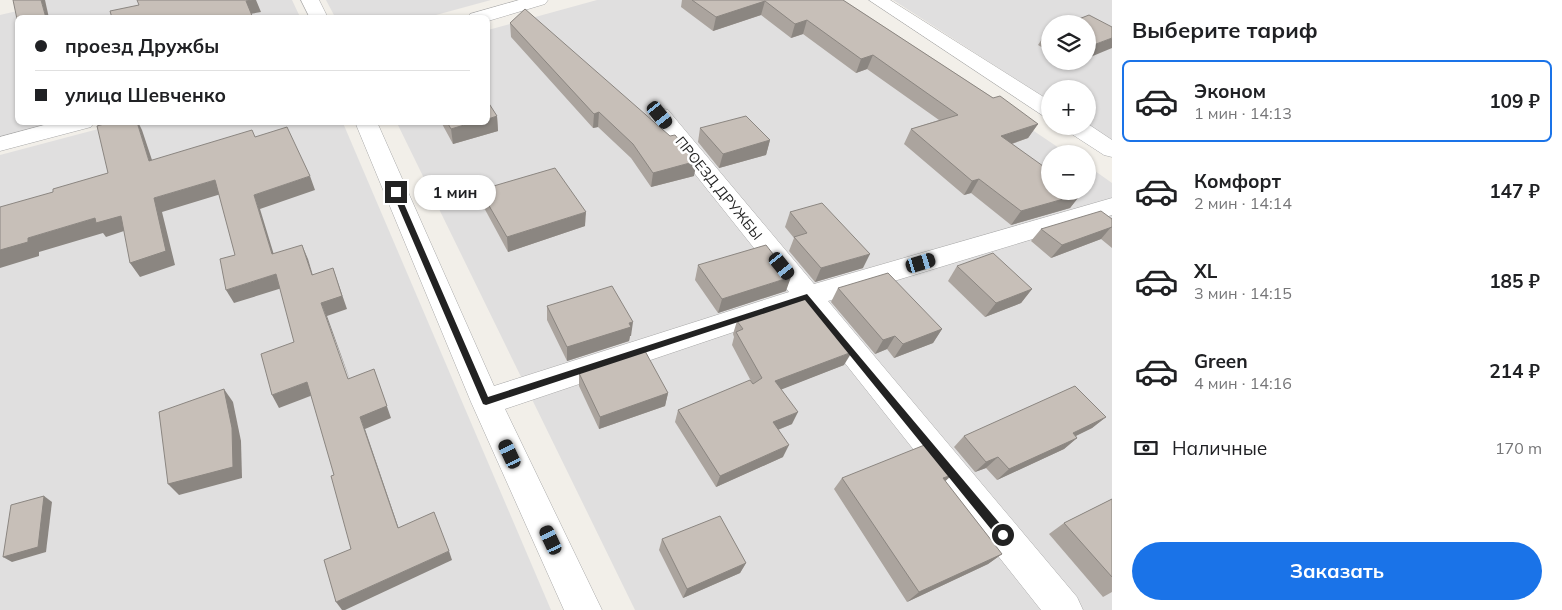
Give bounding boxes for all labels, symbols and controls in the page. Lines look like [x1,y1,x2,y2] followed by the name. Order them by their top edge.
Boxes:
[1041,15,1096,200] map controls
[1041,15,1096,70] button: layers
[1132,16,1318,44] text: Выберите тариф
[65,34,219,58] text: проезд Дружбы
[1134,79,1179,124] icon: car
[1194,79,1266,103] text: Эконом
[1041,80,1096,135] button: +
[65,83,226,107] text: улица Шевченко
[1489,89,1540,113] text: 109 ₽
[644,99,675,131] car
[1194,103,1292,123] text: 1 мин · 14:13
[672,133,766,243] street label: ПРОЕЗД ДРУЖБЫ
[1041,145,1096,200] button: −
[1134,169,1179,214] icon: car
[1194,169,1281,193] text: Комфорт
[414,174,496,210] callout: 1 мин
[1489,179,1540,203] text: 147 ₽
[385,181,407,203] route end
[433,182,477,202] text: 1 мин
[1194,193,1292,213] text: 2 мин · 14:14
[766,250,797,282] car
[904,251,937,275] car
[1134,259,1179,304] icon: car
[1194,259,1217,283] text: XL
[1489,269,1540,293] text: 185 ₽
[1194,283,1292,303] text: 3 мин · 14:15
[1134,349,1179,394] icon: car
[1194,349,1248,373] text: Green
[1489,359,1540,383] text: 214 ₽
[1194,373,1292,393] text: 4 мин · 14:16
[1132,434,1160,462] icon: cash
[1172,436,1267,460] text: Наличные
[496,437,523,471] car
[1495,438,1542,458] text: 170 m
[537,523,564,557] car
[992,524,1014,546] route start
[1132,542,1542,600] button: Заказать

